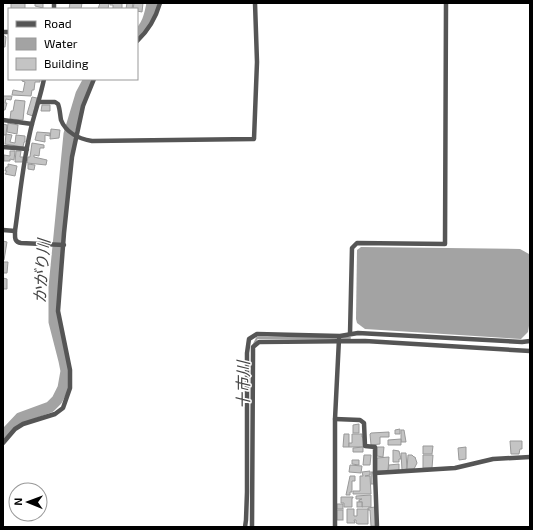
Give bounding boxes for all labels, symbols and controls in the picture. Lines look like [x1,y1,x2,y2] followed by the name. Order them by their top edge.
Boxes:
[8,8,138,80] legend
[44,16,72,30] text: Road
[44,36,78,50] text: Water
[44,56,89,70] text: Building
[29,236,53,304] water label: かがり川
[233,359,252,409] water label: 十市川
[8,482,48,522] north arrow
[11,498,24,506] text: N

